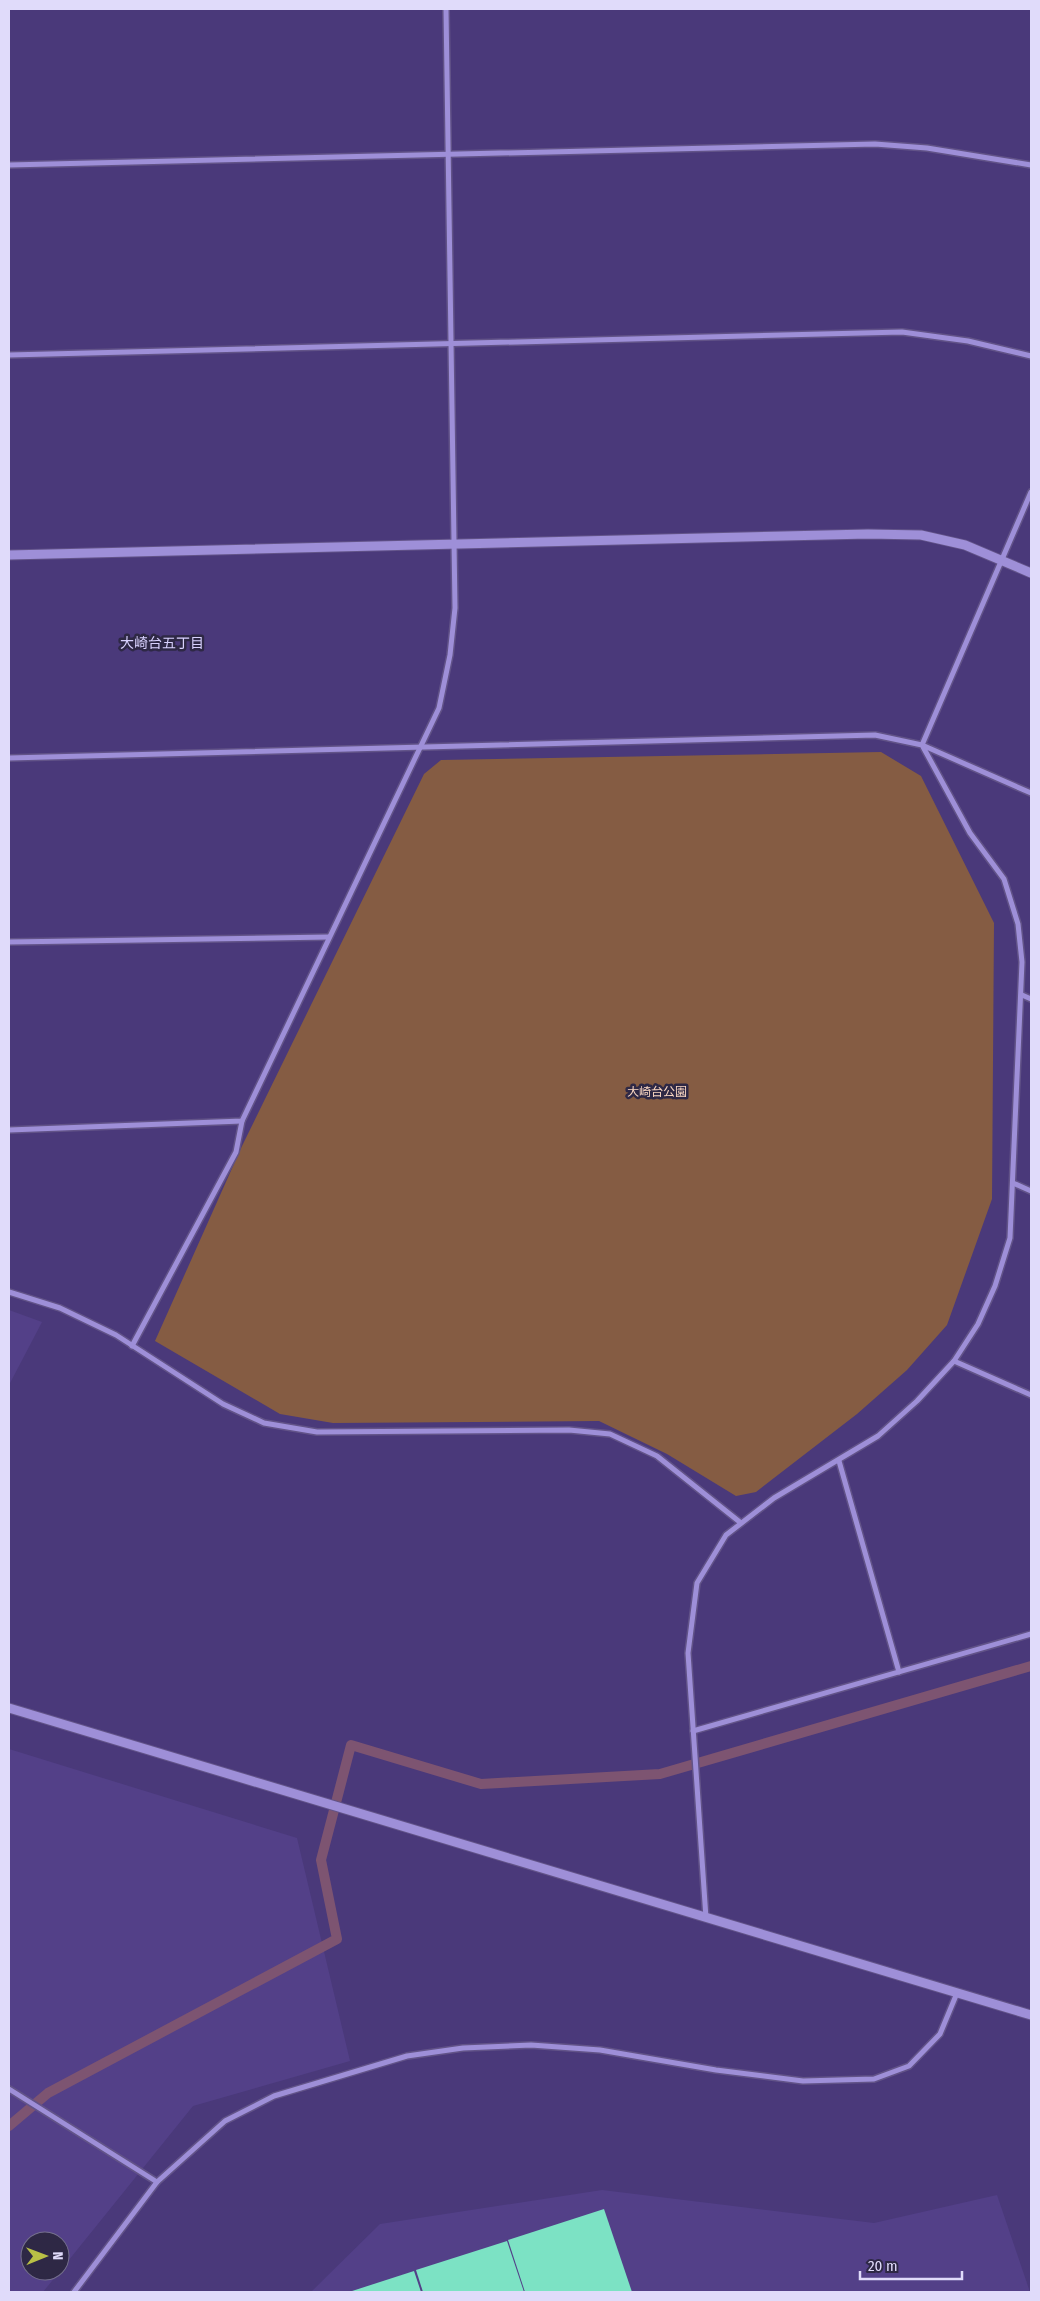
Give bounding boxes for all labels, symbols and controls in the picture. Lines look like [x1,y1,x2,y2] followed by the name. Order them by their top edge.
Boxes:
[120,635,204,652] district label: 大崎台五丁目
[627,1085,687,1099] park label: 大崎台公園
[20,2231,70,2281] north arrow
[860,2248,962,2280] scale bar
[49,2251,66,2260] text: N
[868,2257,898,2275] text: 20 m

